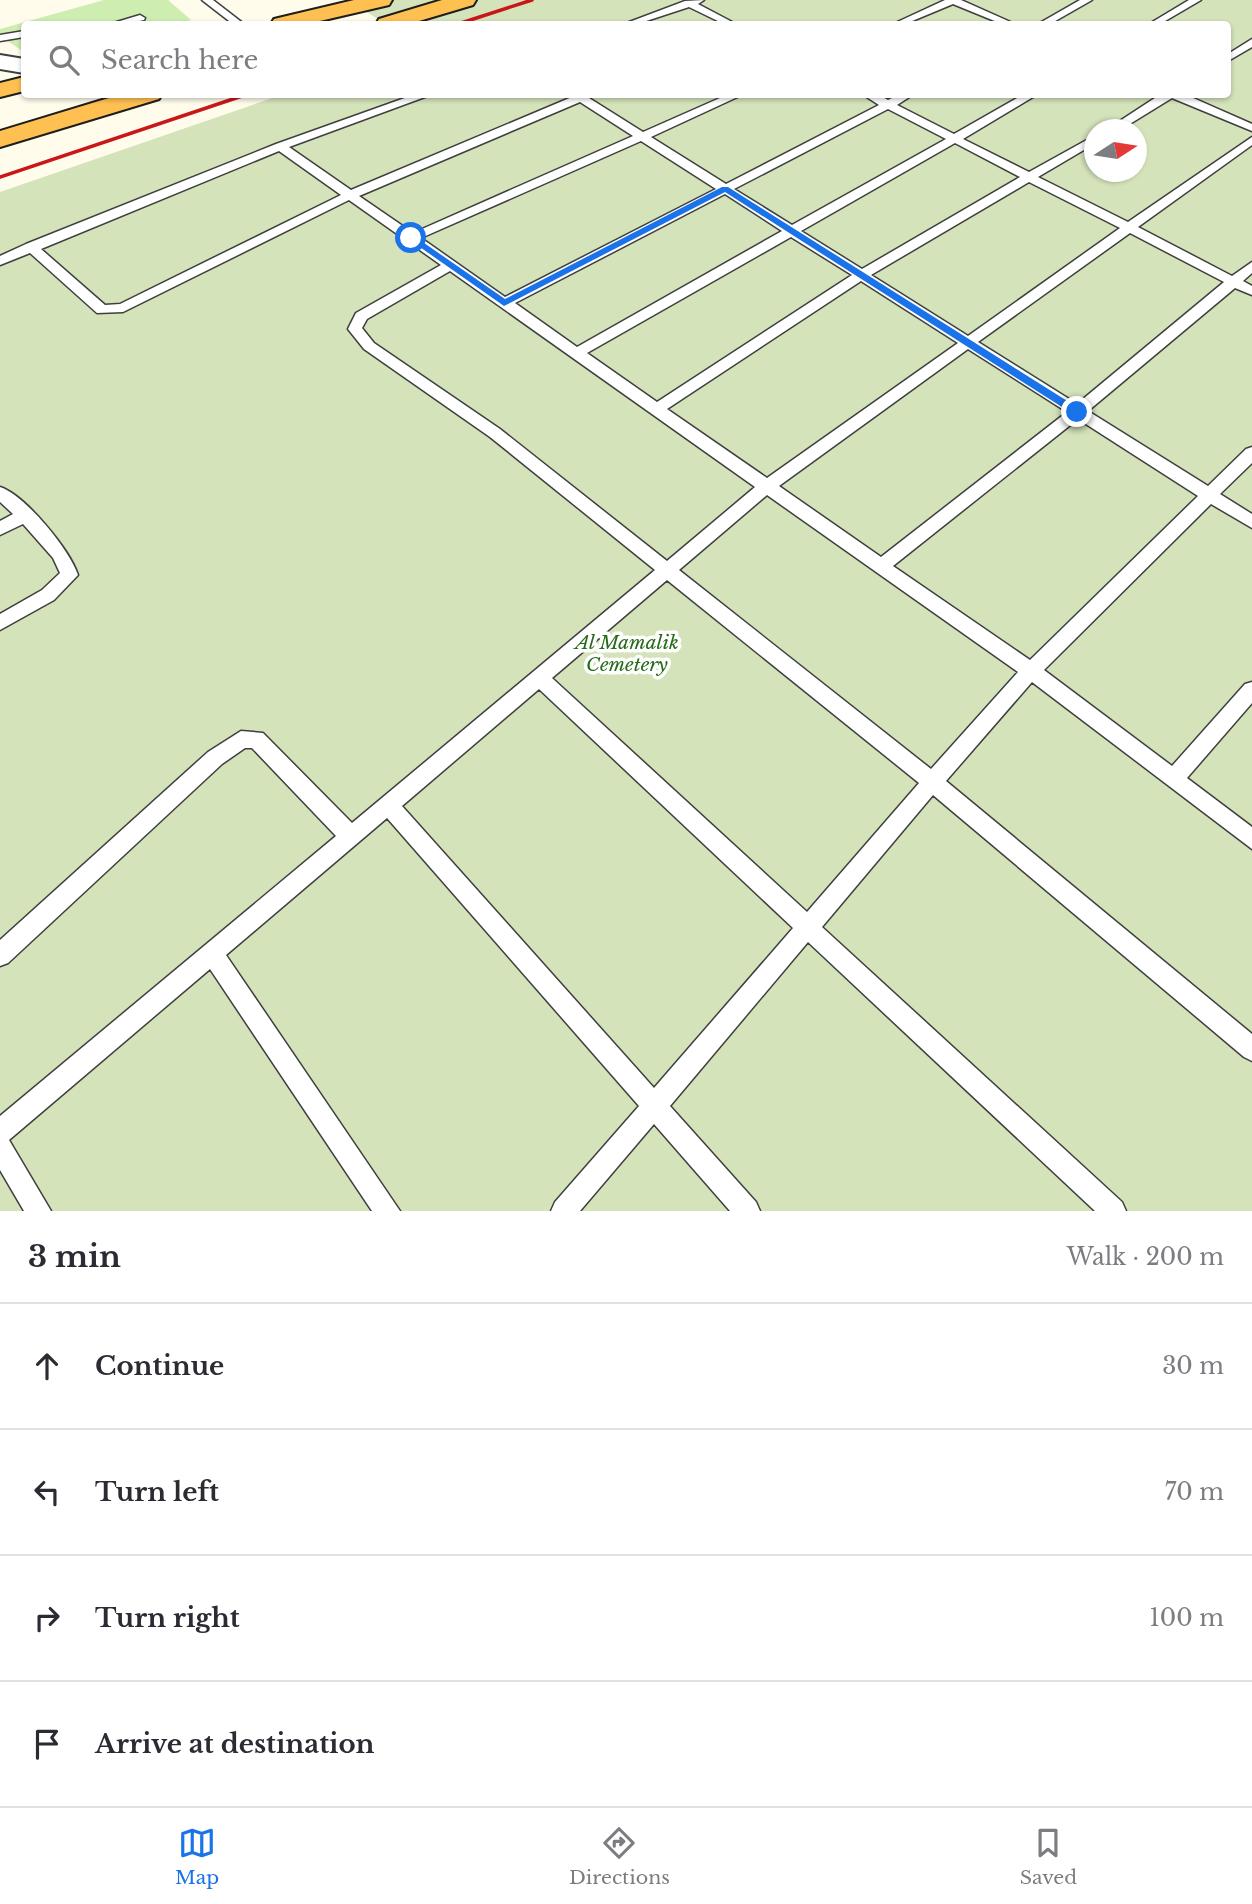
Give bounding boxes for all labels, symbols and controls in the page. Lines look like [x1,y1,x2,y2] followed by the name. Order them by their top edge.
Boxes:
[21,21,1231,98] search box
[45,41,83,79] icon: search
[101,44,258,76] text: Search here
[1084,119,1147,182] north arrow
[395,222,426,253] route start
[1061,396,1092,427] route end
[572,631,679,676] park label: Al Mamalik Cemetery
[28,1238,121,1275] text: 3 min
[1067,1243,1224,1271] text: Walk · 200 m
[28,1347,66,1385] icon: ahead
[95,1350,224,1382] text: Continue
[1162,1352,1224,1380] text: 30 m
[28,1473,66,1511] icon: left
[95,1476,219,1508] text: Turn left
[1165,1478,1224,1506] text: 70 m
[28,1599,66,1637] icon: right
[95,1602,240,1634] text: Turn right
[1150,1604,1224,1632] text: 100 m
[28,1725,66,1763] icon: arrive
[95,1728,375,1760] text: Arrive at destination
[175,1824,219,1889] tab: Map
[569,1824,670,1889] tab: Directions
[1020,1824,1077,1889] tab: Saved

